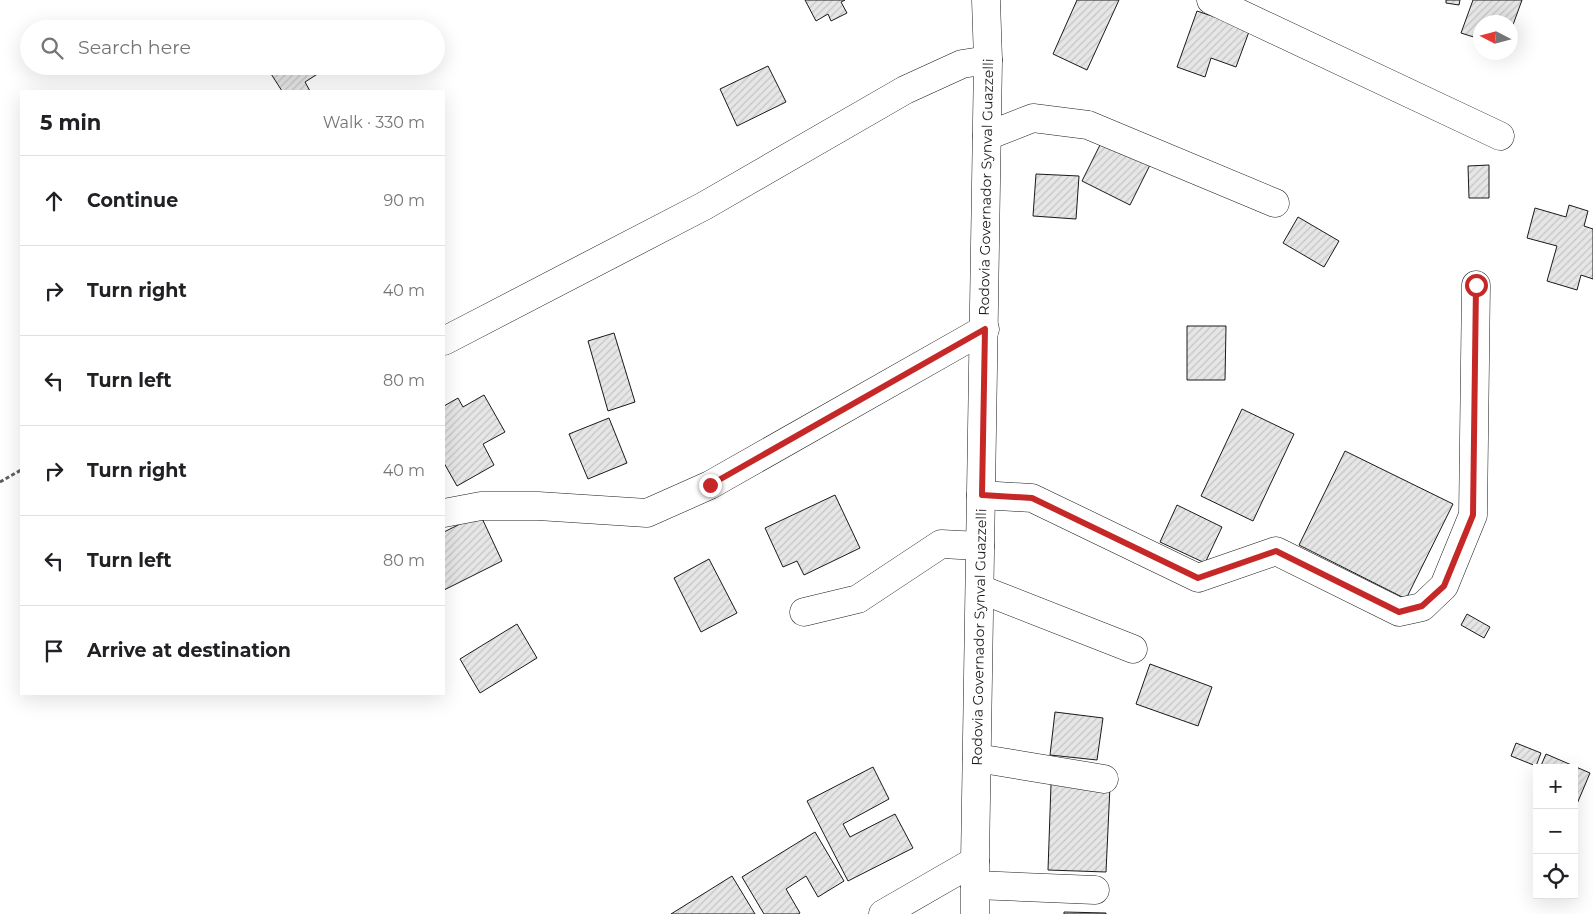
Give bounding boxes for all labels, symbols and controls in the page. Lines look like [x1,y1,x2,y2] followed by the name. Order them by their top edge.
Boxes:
[1473,15,1518,60] north arrow
[20,20,445,75] search box
[38,34,66,62] icon: search
[78,36,191,59] text: Search here
[975,58,997,316] street label: Rodovia Governador Synval Guazzelli
[40,110,101,135] text: 5 min
[323,113,425,132] text: Walk · 330 m
[40,187,68,215] icon: ahead
[87,189,178,212] text: Continue
[383,191,425,210] text: 90 m
[1465,274,1488,297] route start
[40,277,68,305] icon: right
[87,279,187,302] text: Turn right
[383,281,425,300] text: 40 m
[40,367,68,395] icon: left
[87,369,172,392] text: Turn left
[383,371,425,390] text: 80 m
[40,457,68,485] icon: right
[87,459,187,482] text: Turn right
[383,461,425,480] text: 40 m
[699,474,722,497] route end
[968,508,990,766] street label: Rodovia Governador Synval Guazzelli
[40,547,68,575] icon: left
[87,549,172,572] text: Turn left
[383,551,425,570] text: 80 m
[40,637,68,665] icon: arrive
[87,639,291,662] text: Arrive at destination
[1533,764,1578,899] map controls
[1533,764,1578,809] button: +
[1533,809,1578,854] button: −
[1533,854,1578,899] button: locate

